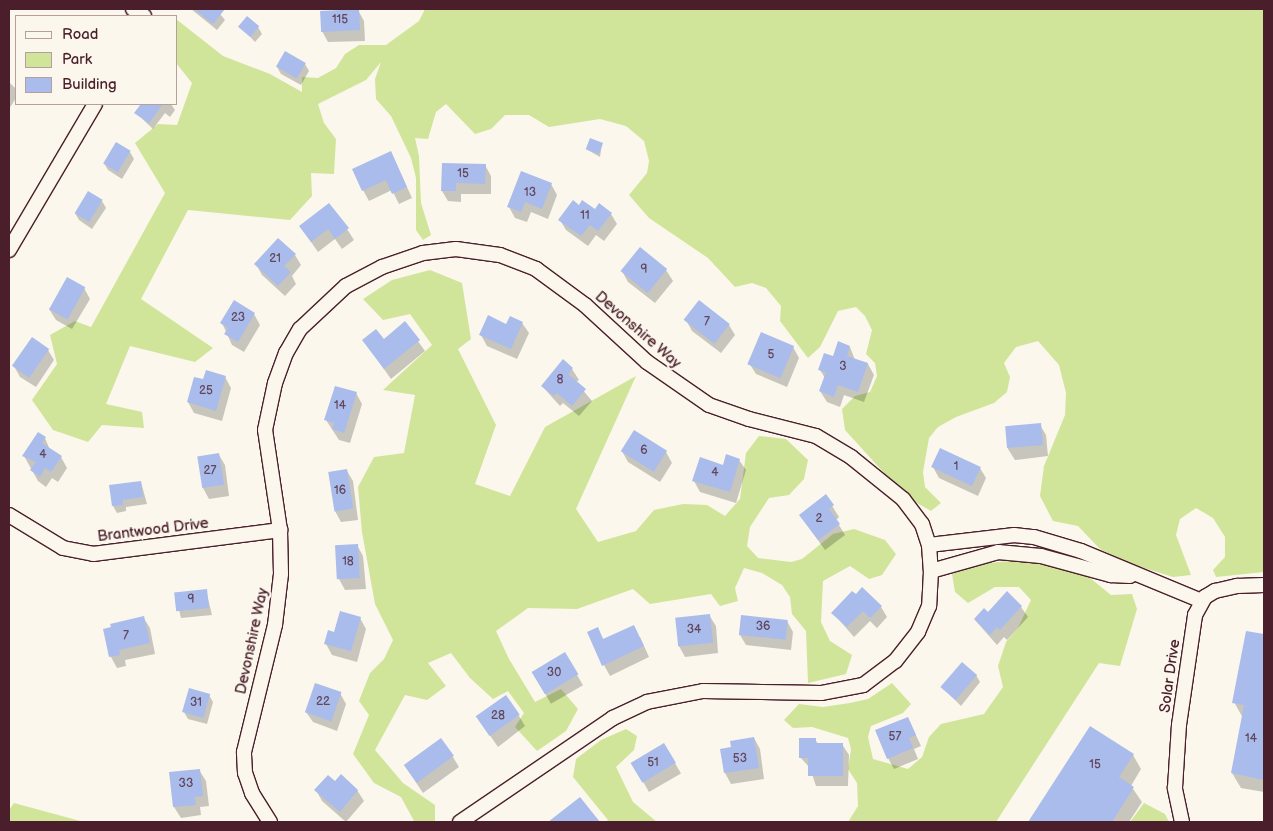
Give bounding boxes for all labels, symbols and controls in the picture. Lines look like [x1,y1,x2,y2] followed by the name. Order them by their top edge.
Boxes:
[332,13,348,27] house number: 115
[15,15,178,105] legend
[62,25,98,44] text: Road
[62,50,92,69] text: Park
[62,75,117,94] text: Building
[457,167,469,181] house number: 15
[524,186,536,200] house number: 13
[580,209,590,223] house number: 11
[269,252,281,266] house number: 21
[641,263,647,277] house number: 9
[591,287,685,373] street label: Devonshire Way
[231,311,245,325] house number: 23
[704,315,710,329] house number: 7
[768,348,774,362] house number: 5
[839,360,847,374] house number: 3
[557,373,563,387] house number: 8
[199,384,213,398] house number: 25
[334,399,346,413] house number: 14
[640,444,648,458] house number: 6
[39,448,47,462] house number: 4
[954,460,958,474] house number: 1
[204,464,216,478] house number: 27
[711,466,719,480] house number: 4
[334,484,346,498] house number: 16
[815,512,823,526] house number: 2
[96,514,210,546] street label: Brantwood Drive
[342,555,354,569] house number: 18
[232,586,272,696] street label: Devonshire Way
[188,593,194,607] house number: 9
[756,620,770,634] house number: 36
[687,623,701,637] house number: 34
[123,629,129,643] house number: 7
[1156,638,1184,714] street label: Solar Drive
[547,666,561,680] house number: 30
[316,695,330,709] house number: 22
[190,696,202,710] house number: 31
[491,709,505,723] house number: 28
[889,730,901,744] house number: 57
[1245,732,1257,746] house number: 14
[733,752,747,766] house number: 53
[647,756,659,770] house number: 51
[1089,758,1101,772] house number: 15
[179,777,193,791] house number: 33

